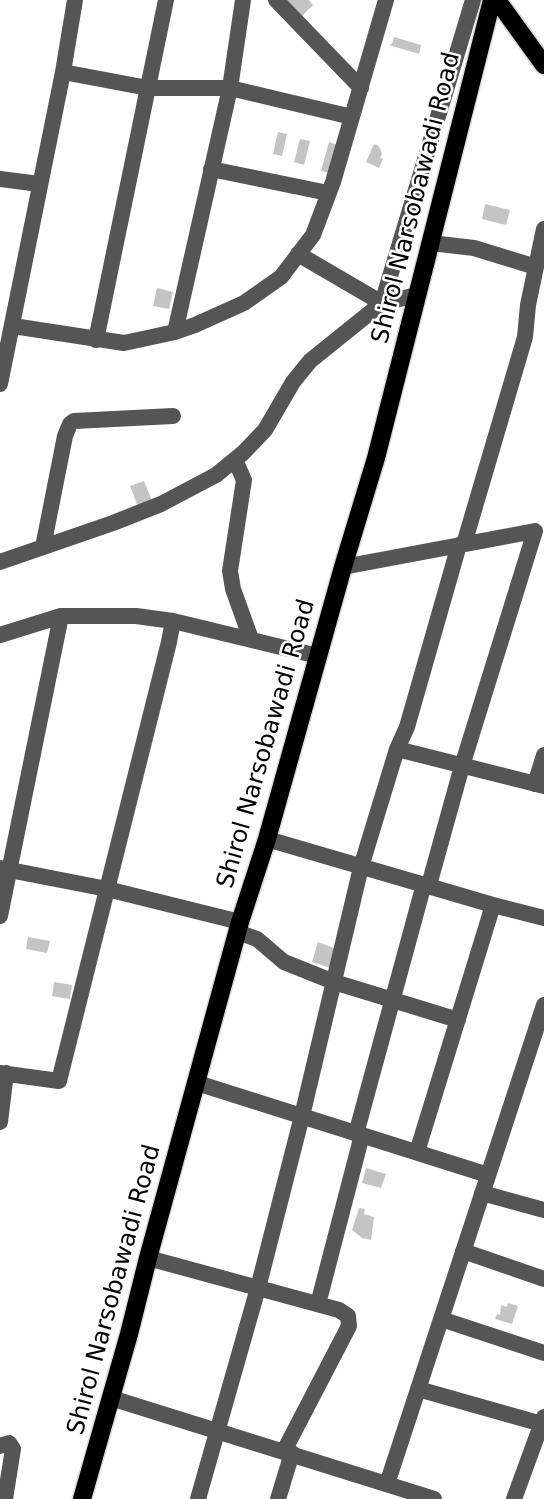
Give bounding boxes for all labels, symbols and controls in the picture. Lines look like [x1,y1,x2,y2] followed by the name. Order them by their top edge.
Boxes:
[367,49,467,347] street label: Shirol Narsobawadi Road
[212,596,322,892] street label: Shirol Narsobawadi Road
[62,1142,168,1438] street label: Shirol Narsobawadi Road

